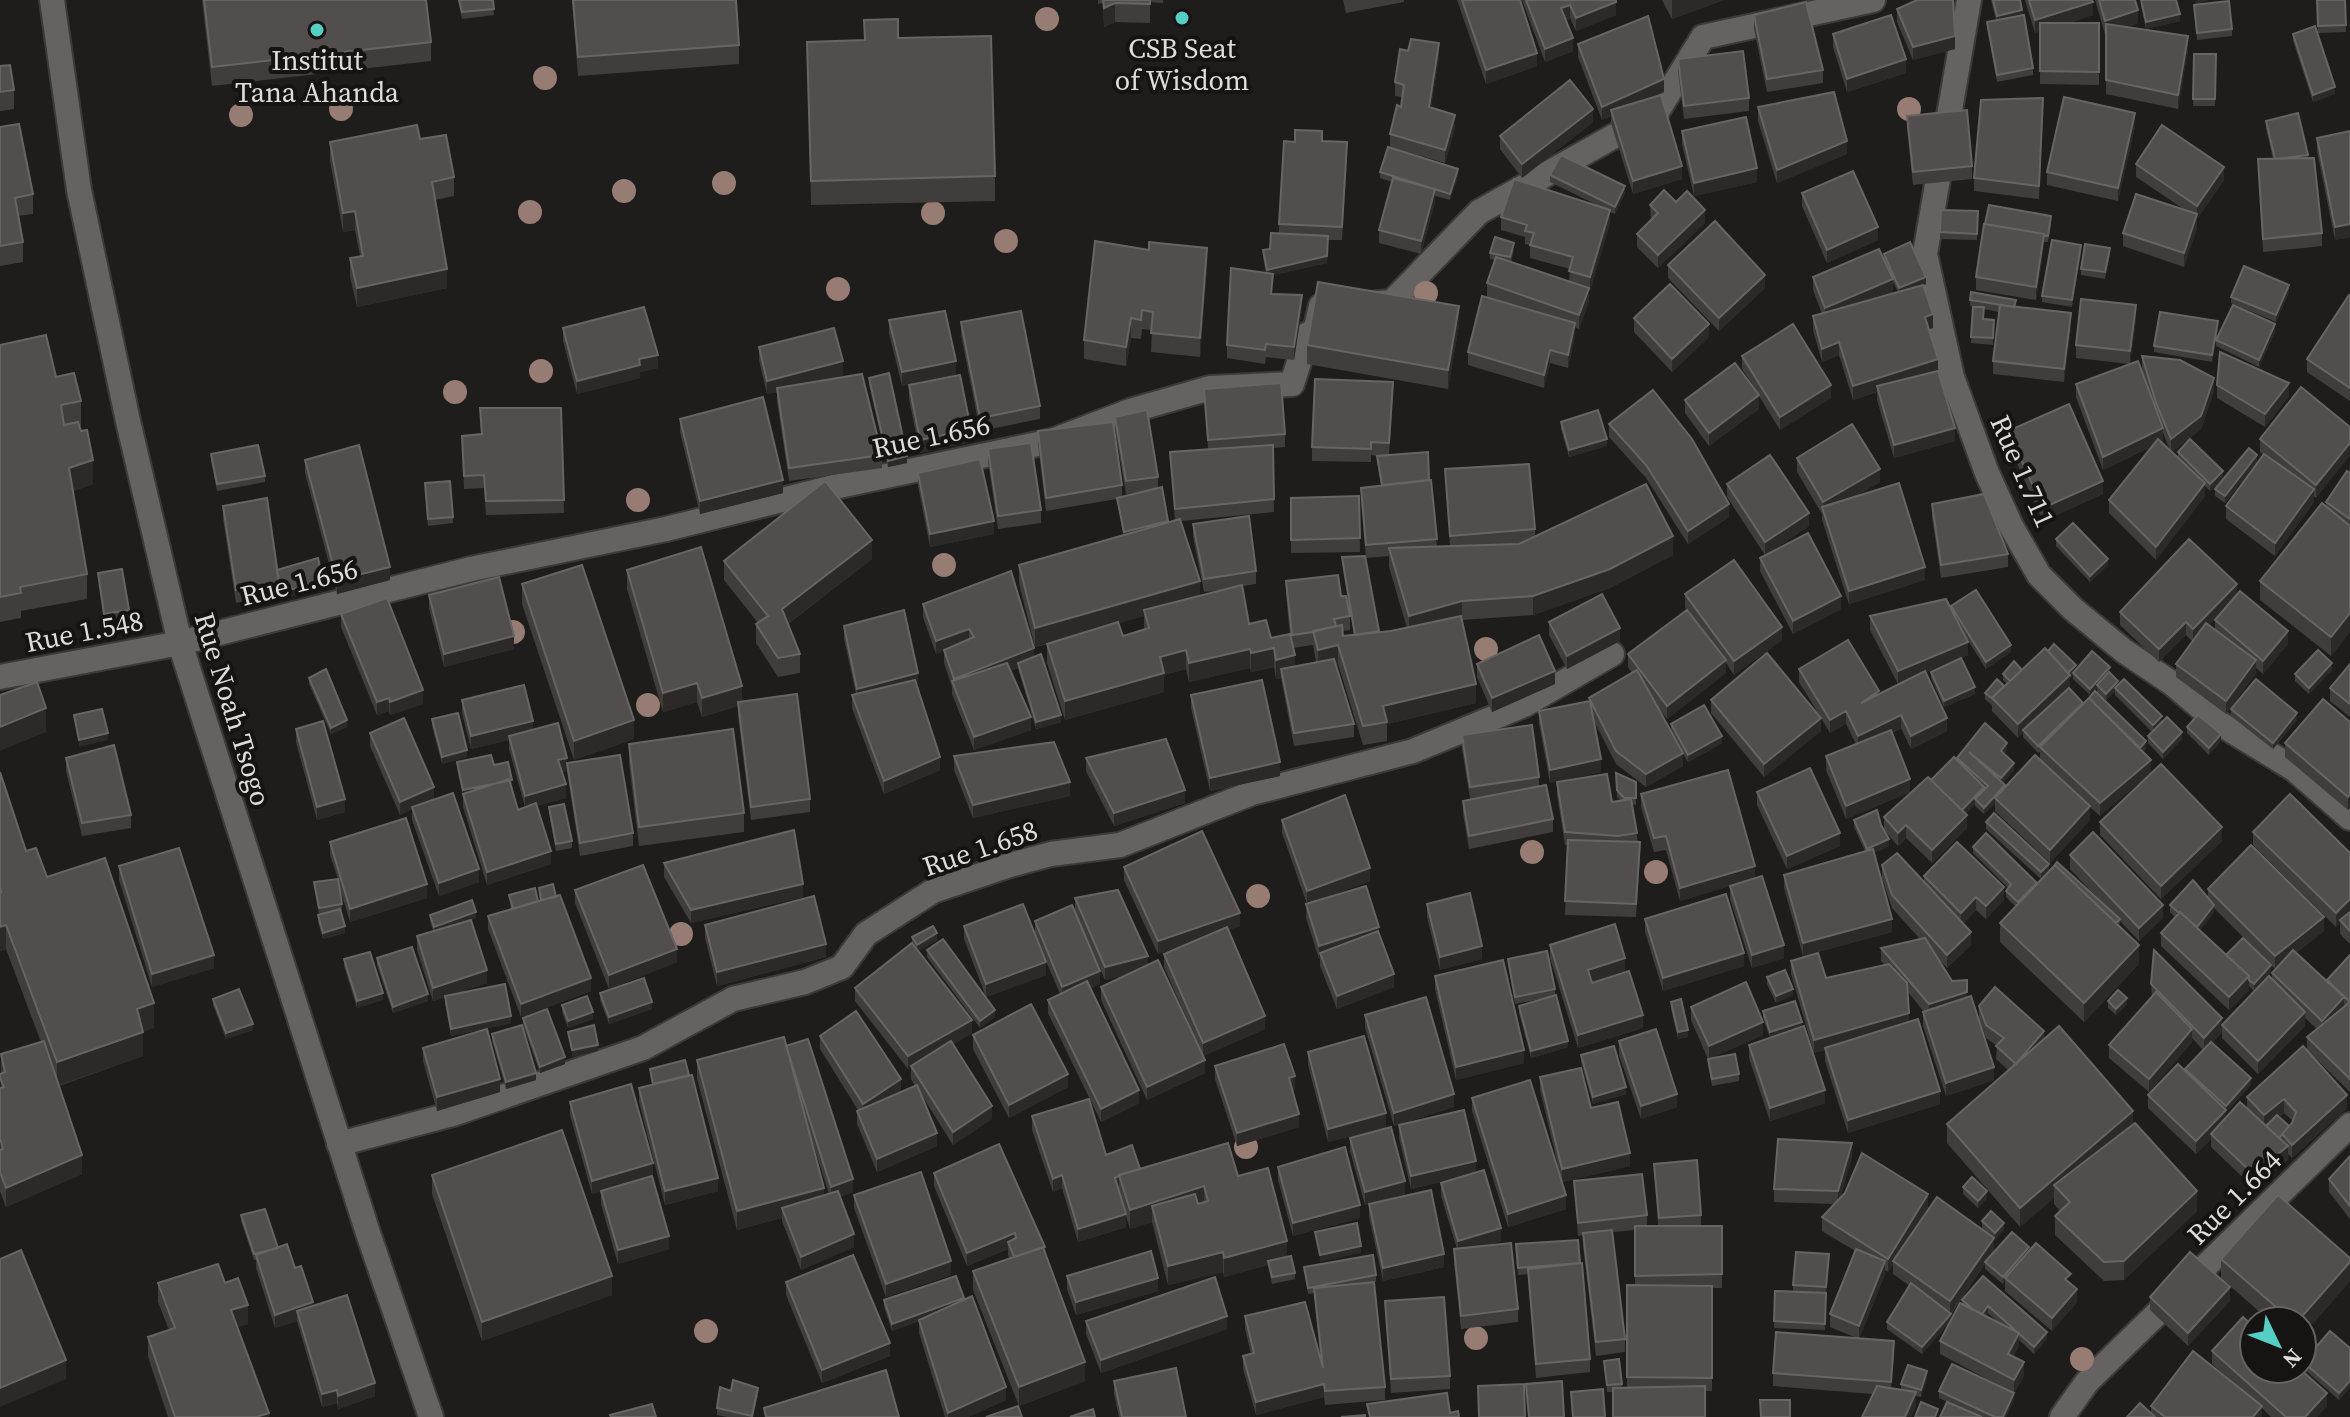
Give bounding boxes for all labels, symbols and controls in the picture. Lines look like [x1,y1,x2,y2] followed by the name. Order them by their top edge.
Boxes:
[1173,9,1191,27] marker: CSB Seat of Wisdom
[308,21,326,39] marker: Institut Tana Ahanda
[1115,29,1249,99] place label: CSB Seat of Wisdom
[235,41,400,111] place label: Institut Tana Ahanda
[869,405,993,467] street label: Rue 1.656
[1981,409,2065,533] street label: Rue 1.711
[237,549,361,615] street label: Rue 1.656
[22,601,146,661] street label: Rue 1.548
[186,608,280,810] street label: Rue Noah Tsogo
[917,811,1043,885] street label: Rue 1.658
[2178,1141,2290,1253] street label: Rue 1.664
[2238,1305,2318,1385] north arrow
[2276,1343,2309,1375] text: N

